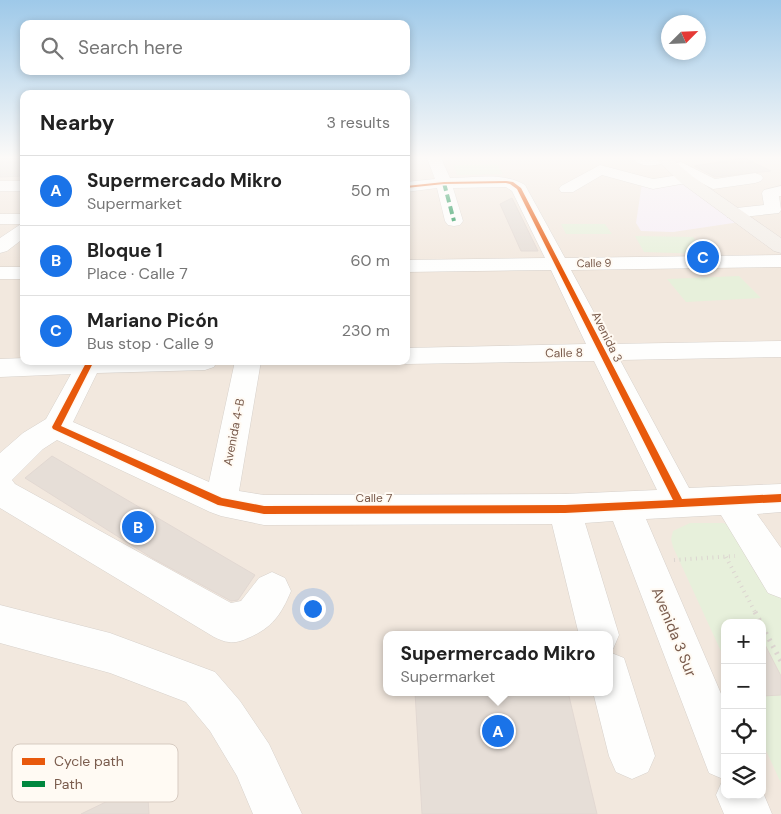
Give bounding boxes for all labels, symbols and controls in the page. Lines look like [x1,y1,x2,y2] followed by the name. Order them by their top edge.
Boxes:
[661,15,706,60] north arrow
[20,20,410,75] search box
[38,34,66,62] icon: search
[78,35,183,60] text: Search here
[40,109,114,137] text: Nearby
[327,112,390,133] text: 3 results
[87,168,282,193] text: Supermercado Mikro
[50,180,62,201] text: A
[351,180,390,201] text: 50 m
[87,193,182,214] text: Supermarket
[87,238,163,263] text: Bloque 1
[687,238,719,276] pin: C
[51,250,61,271] text: B
[350,250,390,271] text: 60 m
[576,256,612,270] street label: Calle 9
[87,263,188,284] text: Place · Calle 7
[87,308,219,333] text: Mariano Picón
[588,309,626,365] street label: Avenida 3
[50,320,62,341] text: C
[342,320,390,341] text: 230 m
[87,333,214,354] text: Bus stop · Calle 9
[545,345,583,361] street label: Calle 8
[220,397,248,467] street label: Avenida 4-B
[356,490,392,506] street label: Calle 7
[122,508,154,546] pin: B
[647,584,701,680] street label: Avenida 3 Sur
[300,596,326,622] your location
[721,619,766,799] map controls
[721,619,766,664] button: +
[383,631,613,696] popup
[400,641,596,666] text: Supermercado Mikro
[721,664,766,709] button: −
[400,666,495,687] text: Supermarket
[721,709,766,754] button: locate
[482,712,514,750] pin: A
[12,744,178,802] legend
[54,752,124,770] text: Cycle path
[721,754,766,799] button: layers
[54,775,83,793] text: Path

